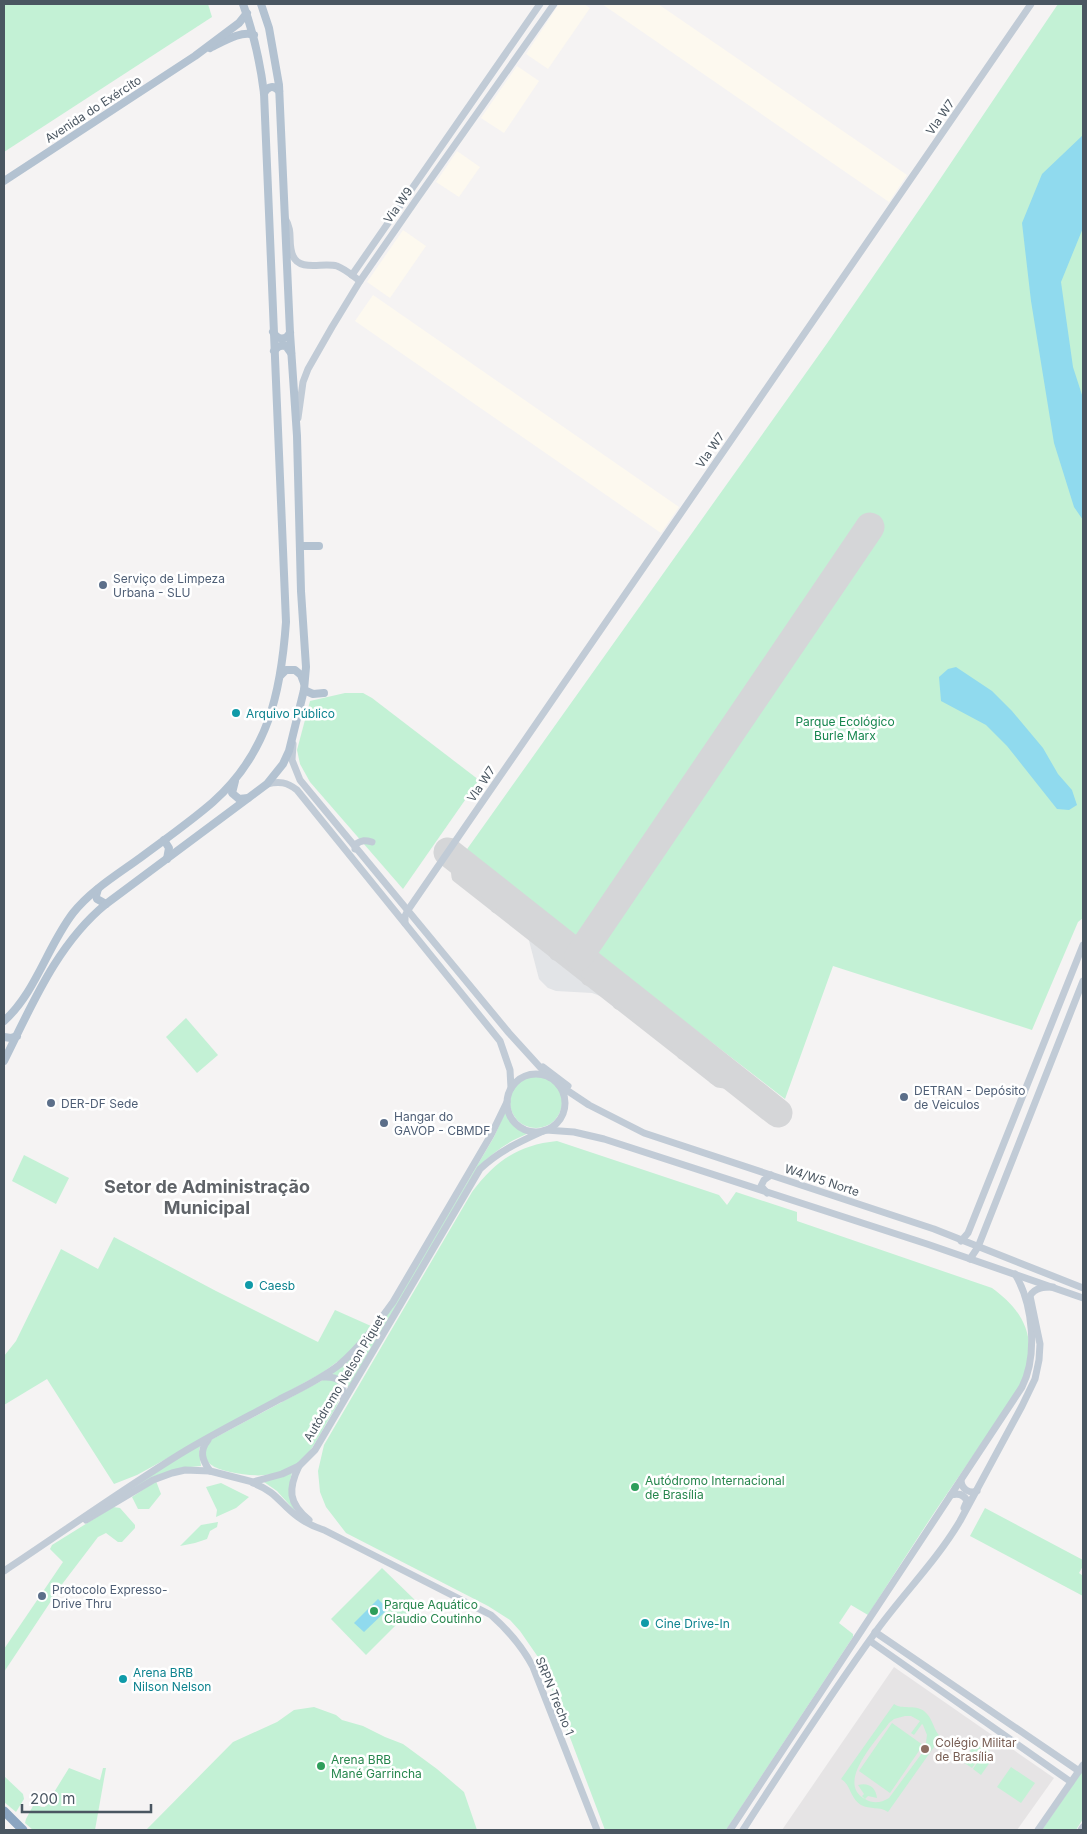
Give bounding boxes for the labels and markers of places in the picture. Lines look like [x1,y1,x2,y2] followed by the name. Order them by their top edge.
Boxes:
[113,571,225,600] place label: Serviço de Limpeza Urbana - SLU
[97,579,109,591] marker: Serviço de Limpeza Urbana - SLU
[246,706,335,721] place label: Arquivo Público
[230,707,242,719] marker: Arquivo Público
[914,1083,1025,1112] place label: DETRAN - Depósito de Veiculos
[898,1091,910,1103] marker: DETRAN - Depósito de Veiculos
[61,1096,138,1111] place label: DER-DF Sede
[45,1097,57,1109] marker: DER-DF Sede
[394,1109,490,1138] place label: Hangar do GAVOP - CBMDF
[378,1117,390,1129] marker: Hangar do GAVOP - CBMDF
[259,1278,295,1293] place label: Caesb
[243,1279,255,1291] marker: Caesb
[645,1473,785,1502] place label: Autódromo Internacional de Brasília
[629,1481,641,1493] marker: Autódromo Internacional de Brasília
[52,1582,168,1611] place label: Protocolo Expresso- Drive Thru
[36,1590,48,1602] marker: Protocolo Expresso- Drive Thru
[384,1597,482,1626] place label: Parque Aquático Claudio Coutinho
[368,1605,380,1617] marker: Parque Aquático Claudio Coutinho
[655,1616,730,1631] place label: Cine Drive-In
[639,1617,651,1629] marker: Cine Drive-In
[133,1665,211,1694] place label: Arena BRB Nilson Nelson
[117,1673,129,1685] marker: Arena BRB Nilson Nelson
[935,1735,1017,1764] place label: Colégio Militar de Brasília
[919,1743,931,1755] marker: Colégio Militar de Brasília
[331,1752,422,1781] place label: Arena BRB Mané Garrincha
[315,1760,327,1772] marker: Arena BRB Mané Garrincha

